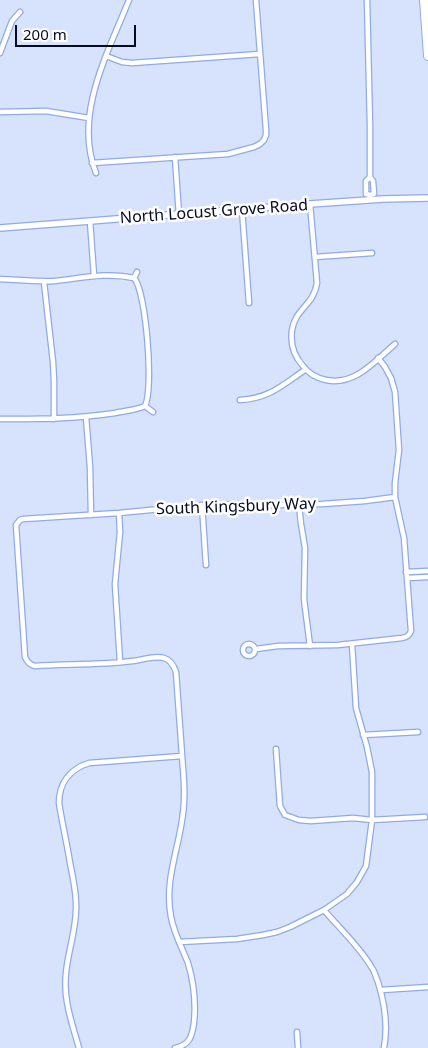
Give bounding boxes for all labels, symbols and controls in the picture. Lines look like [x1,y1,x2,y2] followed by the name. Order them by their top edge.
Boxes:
[18,15,139,47] scale bar
[23,24,67,44] text: 200 m
[119,196,309,228] street label: North Locust Grove Road
[156,495,316,519] street label: South Kingsbury Way

